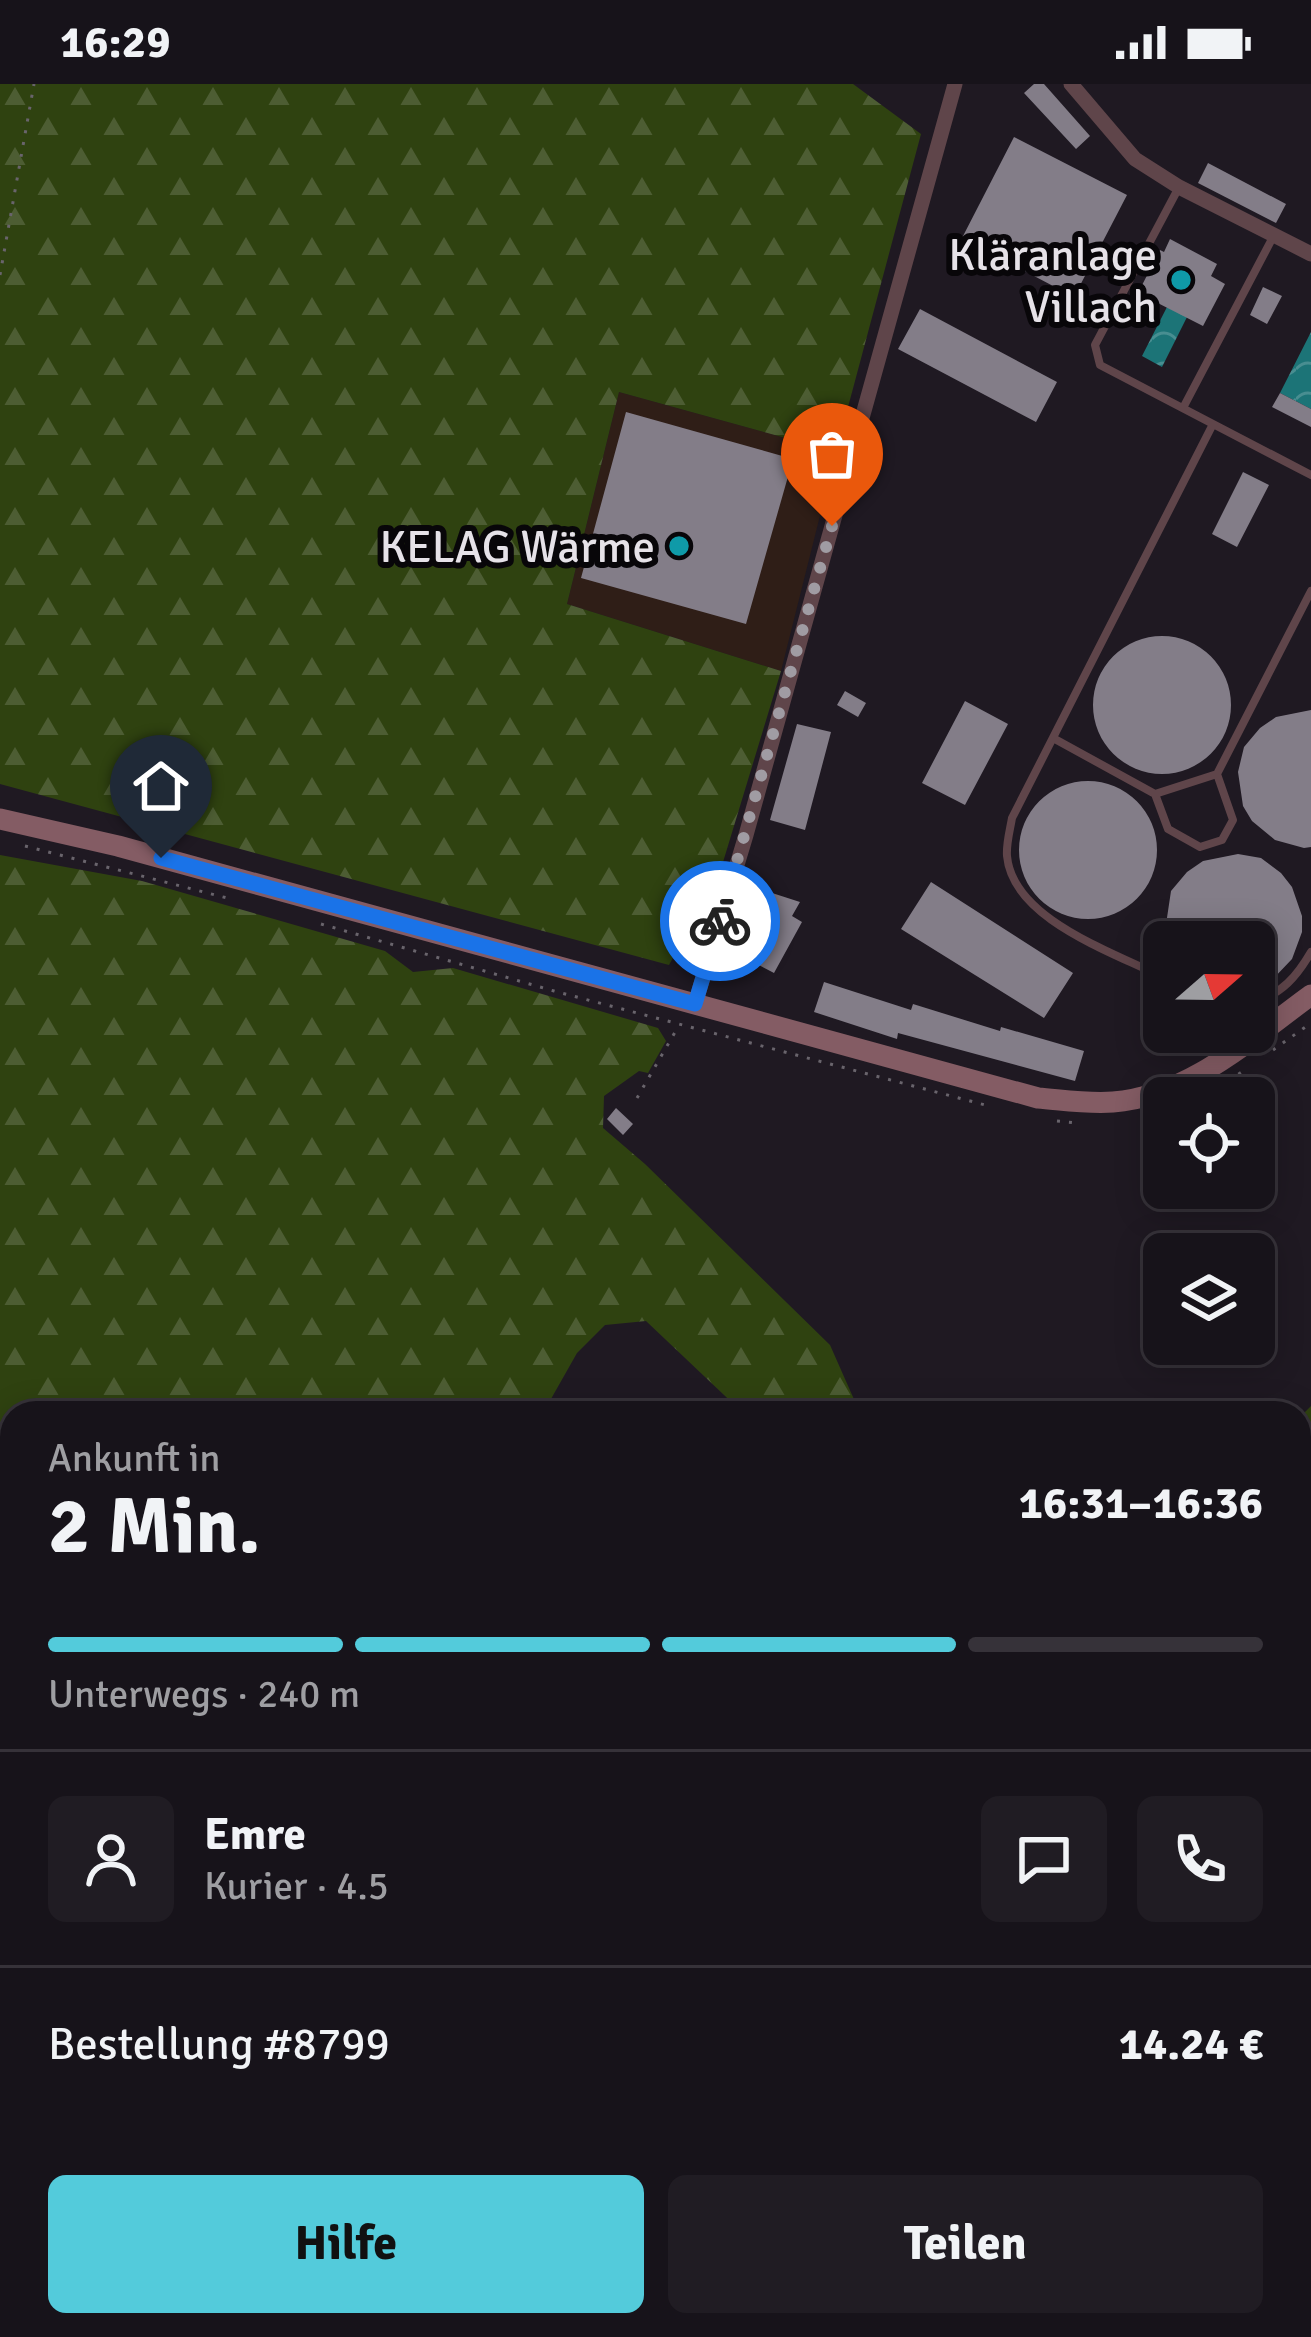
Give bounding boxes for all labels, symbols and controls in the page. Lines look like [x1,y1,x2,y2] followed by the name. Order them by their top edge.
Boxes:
[60,15,170,70] text: 16:29
[948,228,1157,335] place label: Kläranlage Villach
[1168,267,1194,293] marker: Kläranlage Villach
[781,403,883,526] pin
[799,421,865,487] icon: bag
[380,520,655,575] place label: KELAG Wärme
[666,533,692,559] marker: KELAG Wärme
[110,735,212,858] pin
[128,753,194,819] icon: home
[660,861,780,981] courier
[687,888,753,954] icon: bike
[1143,921,1275,1053] north arrow
[1143,921,1275,1365] map controls
[1143,1077,1275,1209] button: locate
[1143,1233,1275,1365] button: layers
[48,1434,221,1482] text: Ankunft in
[1019,1476,1263,1531] text: 16:31–16:36
[48,1479,261,1575] text: 2 Min.
[48,1670,360,1718] text: Unterwegs · 240 m
[48,1796,174,1922] button: person
[981,1796,1107,1922] button: chat
[1137,1796,1263,1922] button: phone
[204,1807,306,1862] text: Emre
[204,1862,389,1910] text: Kurier · 4.5
[48,2017,390,2072] text: Bestellung #8799
[1119,2017,1263,2072] text: 14.24 €
[48,2175,644,2313] button: Hilfe
[668,2175,1263,2313] button: Teilen

